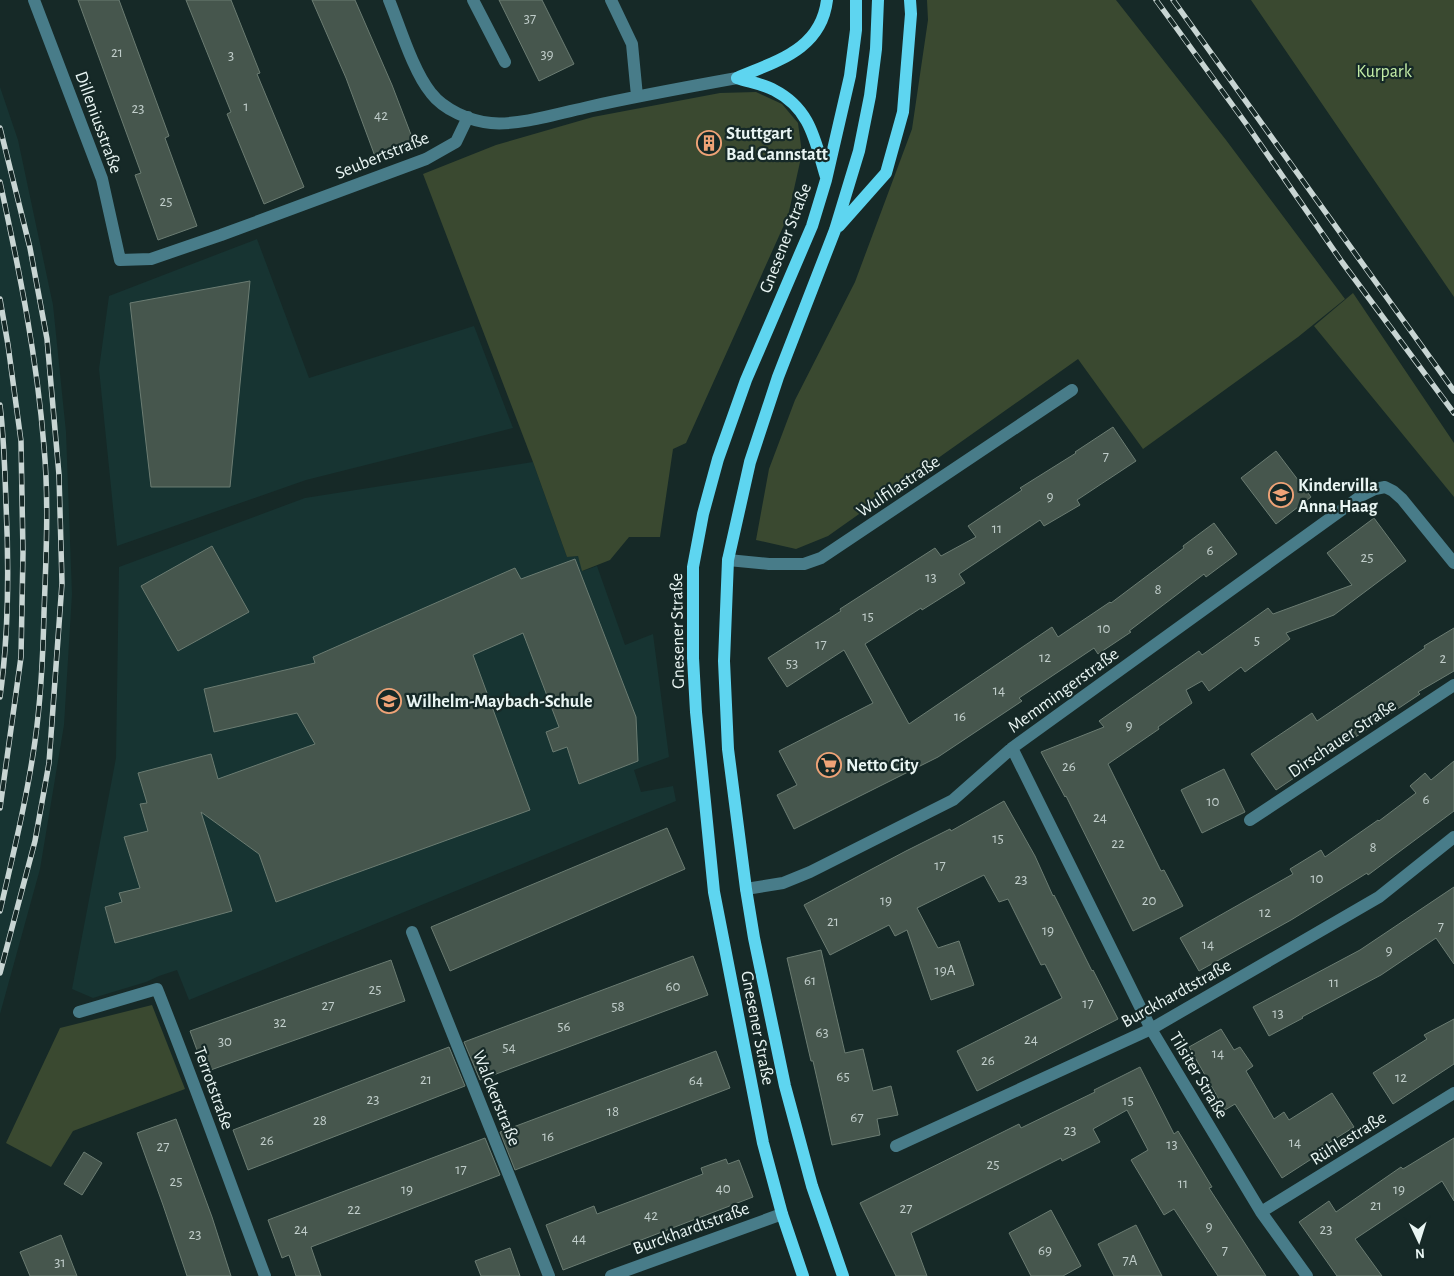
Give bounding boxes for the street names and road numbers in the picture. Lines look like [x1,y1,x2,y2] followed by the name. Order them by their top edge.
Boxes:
[71,69,125,176] street label: Dilleniusstraße
[333,129,432,183] street label: Seubertstraße
[757,181,815,296] street label: Gnesener Straße
[854,452,943,521] street label: Wulfilastraße
[668,573,688,689] street label: Gnesener Straße
[1005,645,1122,737] street label: Memmingerstraße
[1285,696,1400,781] street label: Dirschauer Straße
[1119,956,1234,1031] street label: Burckhardtstraße
[737,970,777,1087] street label: Gnesener Straße
[1165,1029,1231,1122] street label: Tilsiter Straße
[190,1045,236,1132] street label: Terrotstraße
[469,1048,523,1149] street label: Walckerstraße
[1307,1109,1390,1169] street label: Rühlestraße
[631,1200,752,1258] street label: Burckhardtstraße

